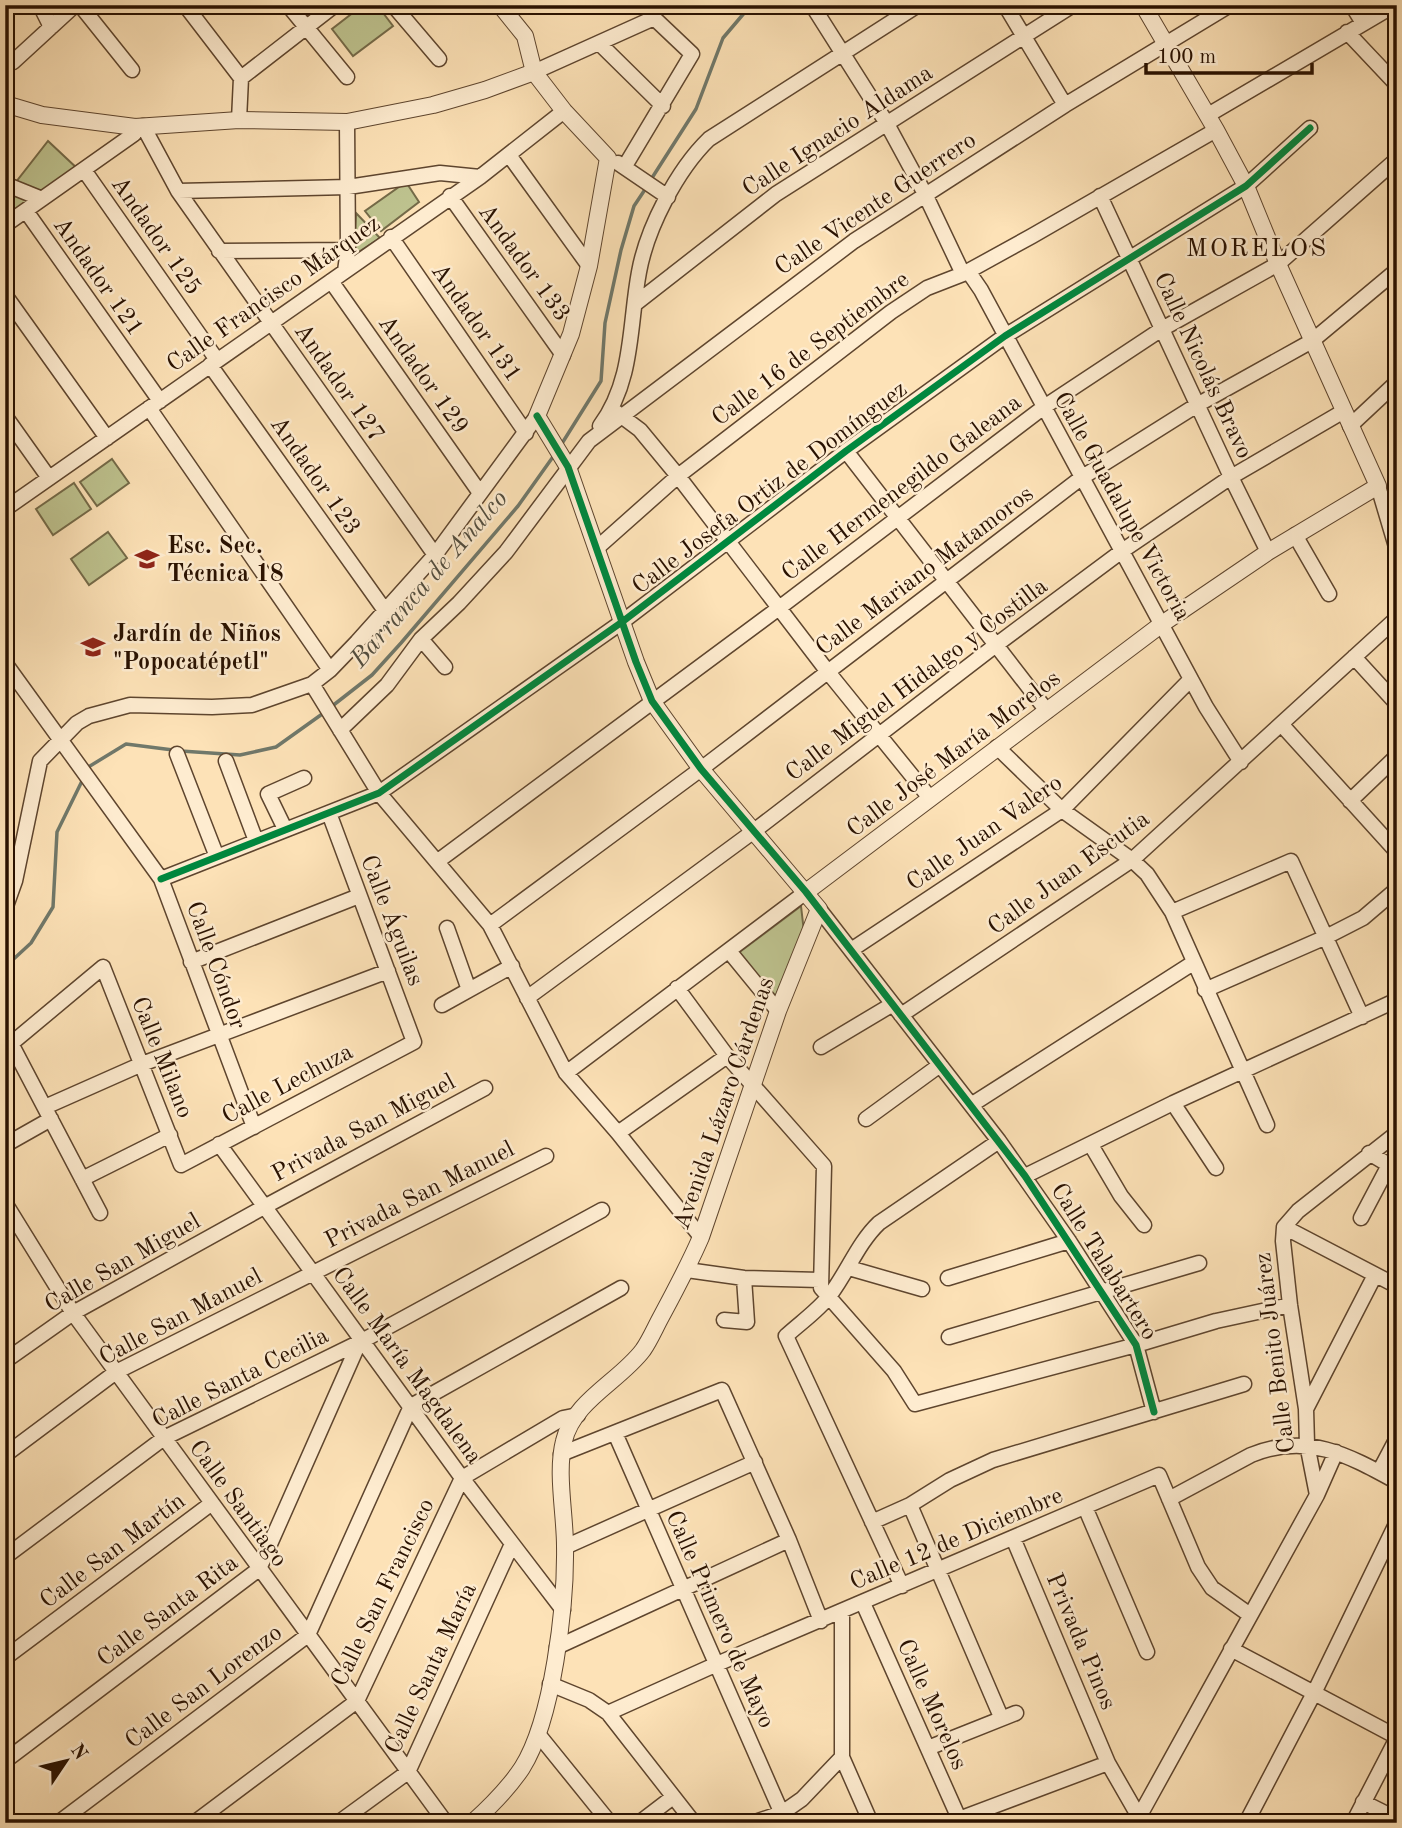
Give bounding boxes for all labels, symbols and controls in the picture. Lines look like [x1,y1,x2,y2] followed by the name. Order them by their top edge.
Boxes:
[1146,32,1313,76] scale bar
[1157,47,1216,68] text: 100 m
[739,61,938,202] street label: Calle Ignacio Aldama
[771,128,981,281] street label: Calle Vicente Guerrero
[106,173,205,300] street label: Andador 125
[473,200,574,326] street label: Andador 133
[163,212,385,377] street label: Calle Francisco Márquez
[48,214,147,341] street label: Andador 121
[1186,236,1328,262] district label: MORELOS
[426,260,525,387] street label: Andador 131
[708,268,914,431] street label: Calle 16 de Septiembre
[1149,269,1256,463] street label: Calle Nicolás Bravo
[373,312,472,439] street label: Andador 129
[289,320,388,447] street label: Andador 127
[628,378,912,600] street label: Calle Josefa Ortiz de Domínguez
[1048,389,1194,625] street label: Calle Guadalupe Victoria
[778,391,1027,586] street label: Calle Hermenegildo Galeana
[265,413,364,540] street label: Andador 123
[812,482,1039,661] street label: Calle Mariano Matamoros
[345,486,513,674] water label: Barranca de Analco
[167,535,284,587] place label: Esc. Sec. Técnica 18
[133,545,161,573] school or university icon: Esc. Sec. Técnica 18
[782,574,1053,787] street label: Calle Miguel Hidalgo y Costilla
[113,623,281,675] place label: Jardín de Niños "Popocatépetl"
[79,633,107,661] school or university icon: Jardín de Niños "Popocatépetl"
[843,667,1065,842] street label: Calle José María Morelos
[903,771,1067,896] street label: Calle Juan Valero
[984,807,1154,940] street label: Calle Juan Escutia
[355,851,431,989] street label: Calle Águilas
[181,899,249,1033] street label: Calle Cóndor
[670,974,779,1233] street label: Avenida Lázaro Cárdenas
[126,994,196,1122] street label: Calle Milano
[218,1040,358,1129] street label: Calle Lechuza
[268,1070,460,1187] street label: Privada San Miguel
[321,1138,519,1254] street label: Privada San Manuel
[1045,1179,1161,1345] street label: Calle Talabartero
[41,1210,205,1318] street label: Calle San Miguel
[1252,1251,1300,1454] street label: Calle Benito Juárez
[327,1263,486,1469] street label: Calle María Magdalena
[96,1265,266,1371] street label: Calle San Manuel
[149,1324,333,1434] street label: Calle Santa Cecilia
[184,1436,291,1572] street label: Calle Santiago
[847,1484,1067,1596] street label: Calle 12 de Diciembre
[36,1489,190,1614] street label: Calle San Martín
[328,1495,440,1691] street label: Calle San Francisco
[660,1507,778,1732] street label: Calle Primero de Mayo
[93,1551,243,1672] street label: Calle Santa Rita
[1041,1570,1120,1714] street label: Privada Pinos
[382,1580,482,1758] street label: Calle Santa María
[121,1621,287,1754] street label: Calle San Lorenzo
[892,1636,971,1774] street label: Calle Morelos
[32,1727,102,1797] north arrow
[66,1741,90,1764] text: N

